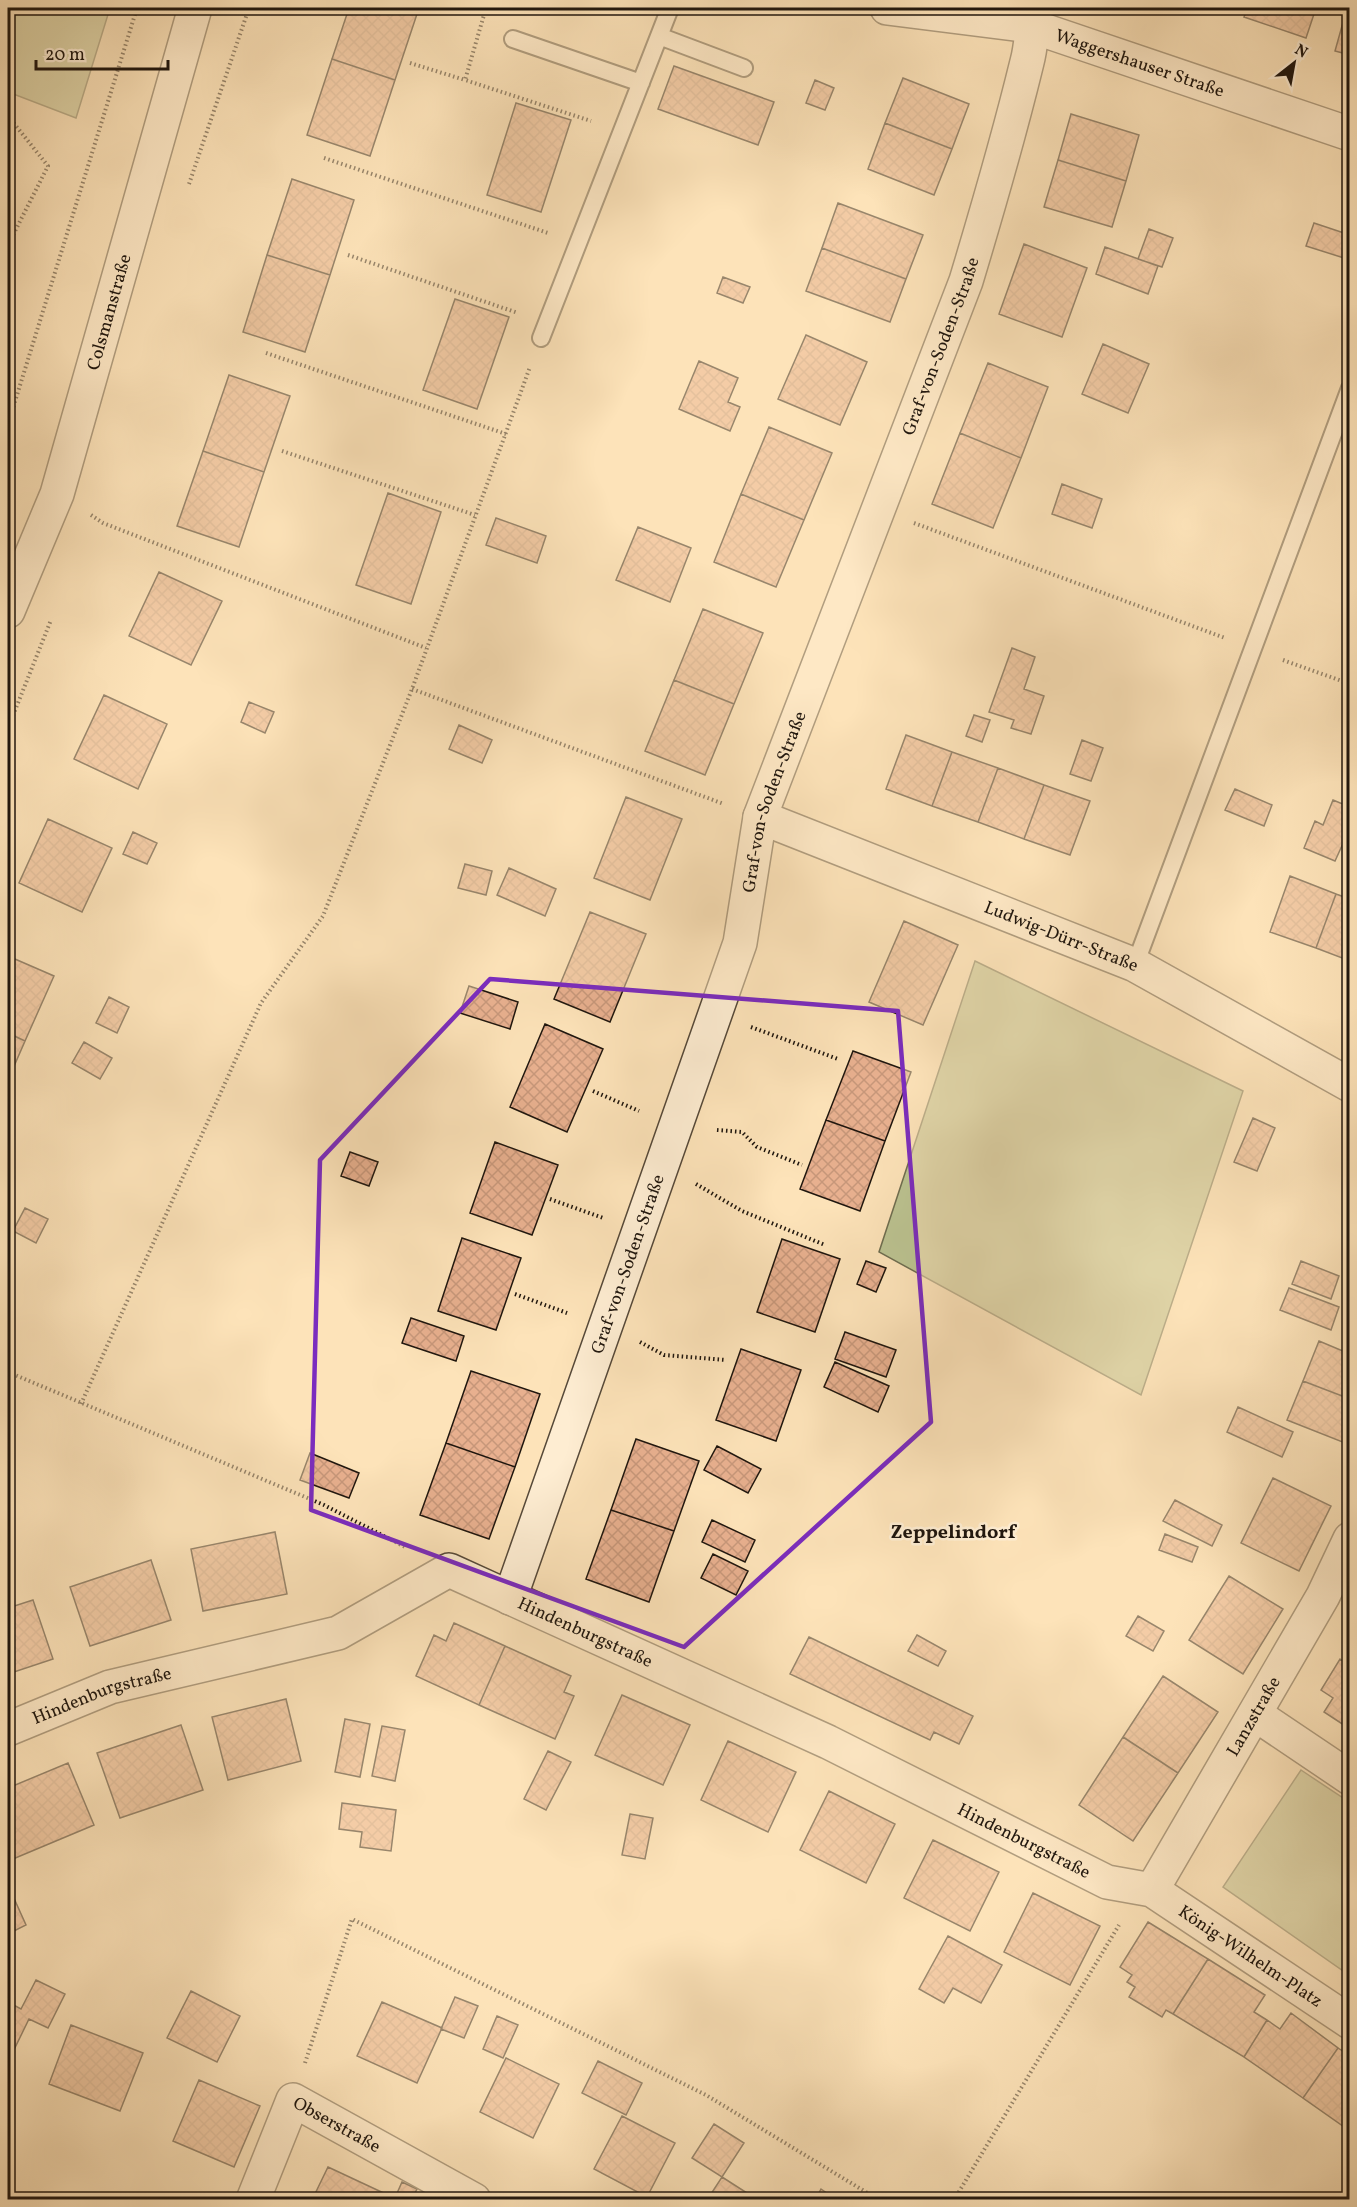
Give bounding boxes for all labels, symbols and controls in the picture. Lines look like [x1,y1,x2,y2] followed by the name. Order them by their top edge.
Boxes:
[1051,24,1227,105] street label: Waggershauser Straße
[36,33,168,71] scale bar
[1264,33,1324,93] north arrow
[1290,39,1312,64] text: N
[45,43,85,68] text: 20 m
[82,251,138,373] street label: Colsmanstraße
[897,254,986,439] street label: Graf-von-Soden-Straße
[737,708,813,894] street label: Graf-von-Soden-Straße
[980,896,1142,979] street label: Ludwig-Dürr-Straße
[586,1171,672,1358] street label: Graf-von-Soden-Straße
[890,1519,1018,1547] district label: Zeppelindorf
[513,1592,656,1675] street label: Hindenburgstraße
[29,1662,174,1732] street label: Hindenburgstraße
[1221,1672,1287,1762] street label: Lanzstraße
[953,1798,1094,1886] street label: Hindenburgstraße
[1173,1900,1327,2014] street label: König-Wilhelm-Platz
[288,2091,385,2160] street label: Obserstraße

